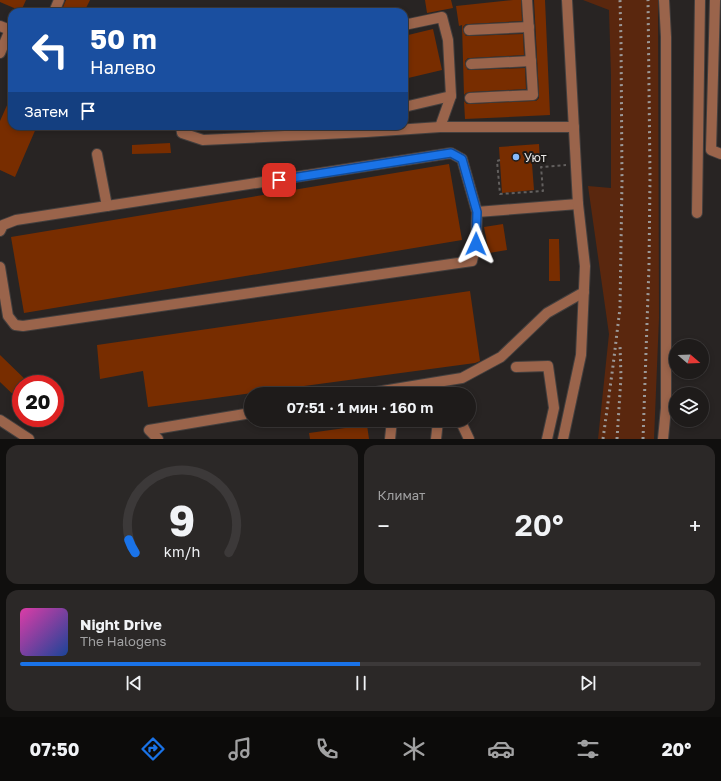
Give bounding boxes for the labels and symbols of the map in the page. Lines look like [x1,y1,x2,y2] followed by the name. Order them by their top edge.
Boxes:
[524,150,547,165] place label: Уют
[511,152,521,162] marker: Уют
[262,163,296,197] pin
[455,223,497,265] position arrow
[669,339,709,379] north arrow
[12,375,64,427] speed limit sign: 20

